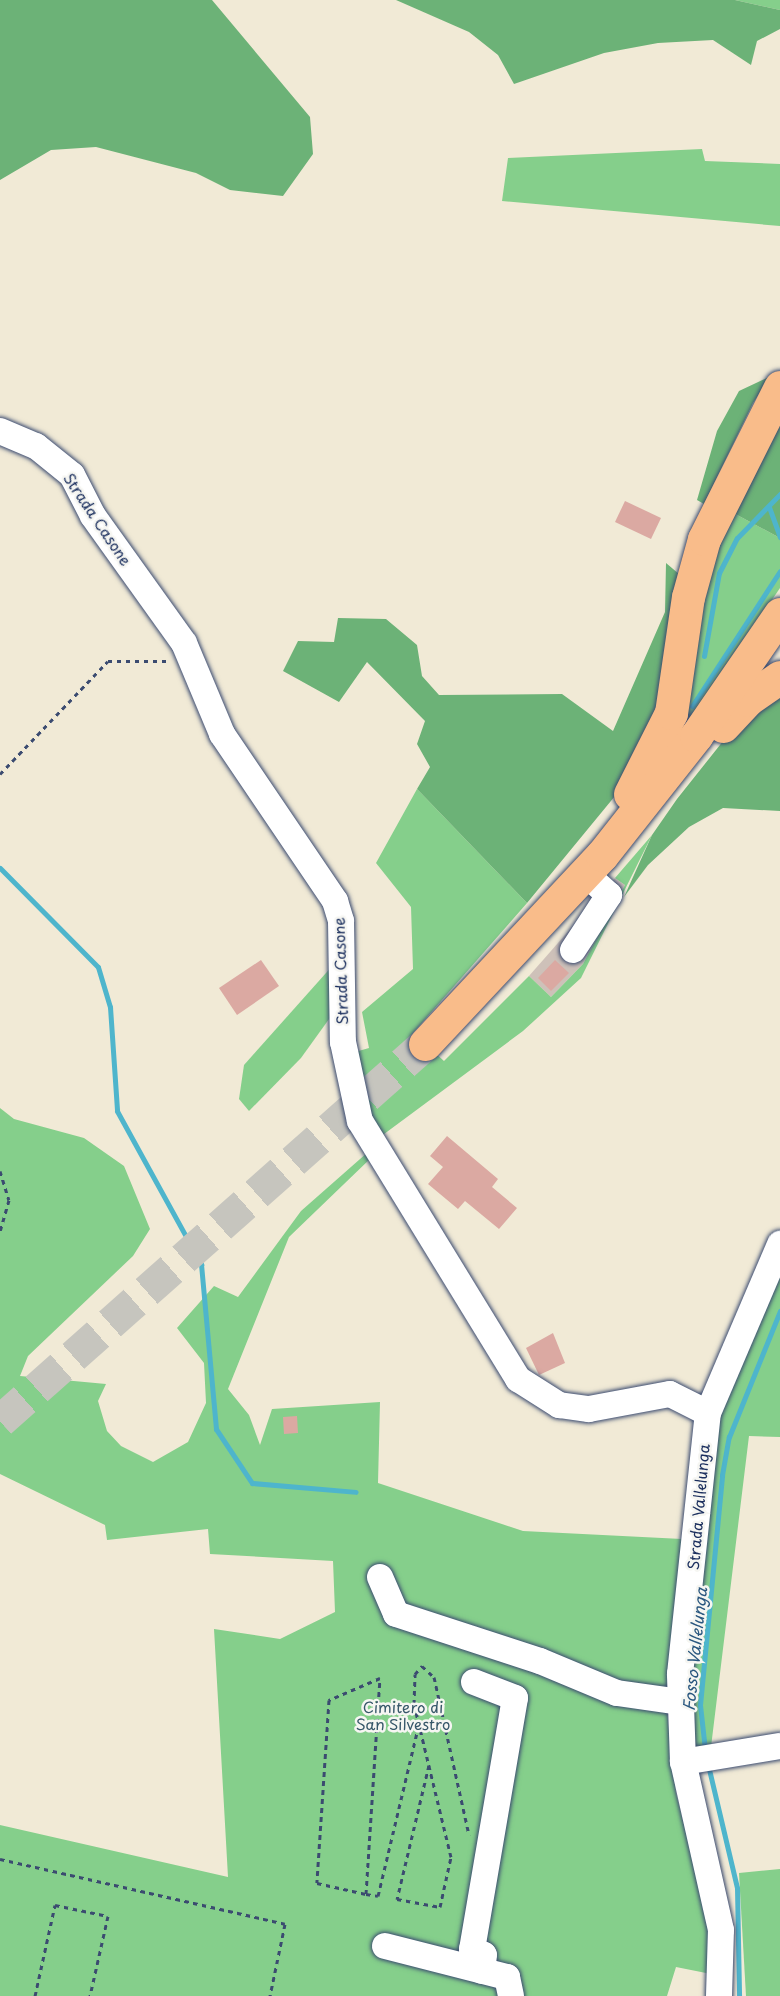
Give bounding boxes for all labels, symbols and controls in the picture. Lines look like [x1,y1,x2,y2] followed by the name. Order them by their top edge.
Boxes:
[61,470,135,568] street label: Strada Casone
[329,917,351,1025] street label: Strada Casone
[684,1443,712,1571] street label: Strada Vallelunga
[678,1586,710,1712] water label: Fosso Vallelunga
[356,1697,450,1732] park label: Cimitero di San Silvestro

